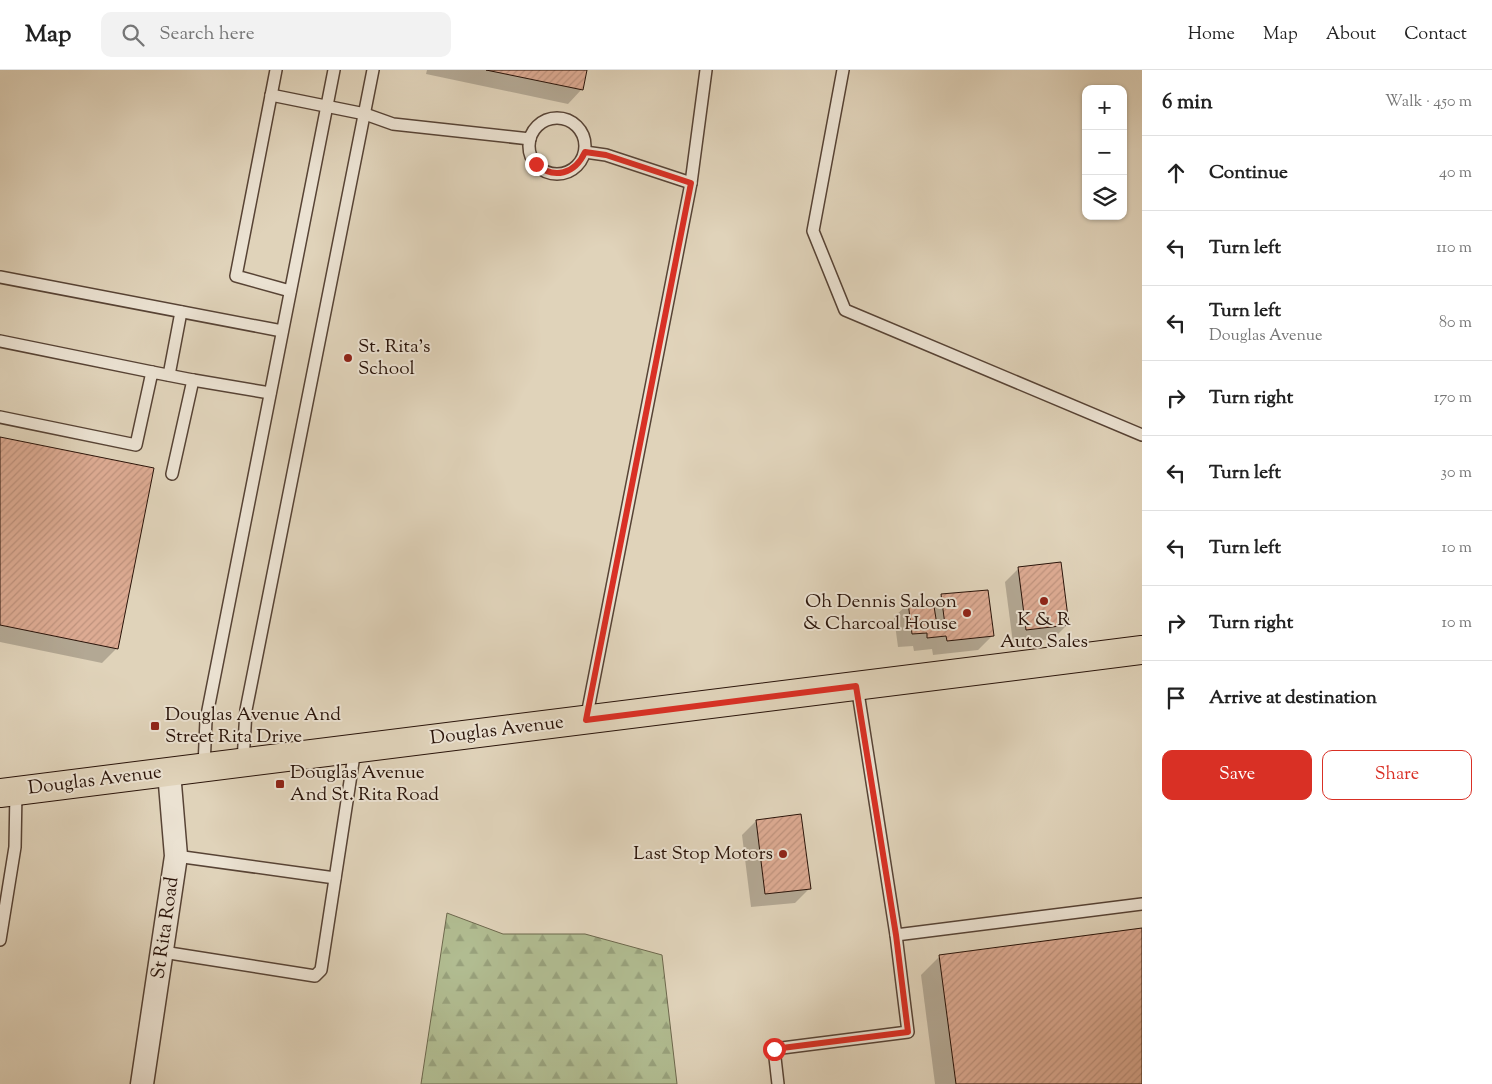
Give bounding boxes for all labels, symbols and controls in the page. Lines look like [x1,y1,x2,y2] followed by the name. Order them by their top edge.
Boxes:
[101,12,451,57] search box
[25,18,71,52] text: Map
[119,21,147,49] icon: search
[159,21,255,48] text: Search here
[1188,22,1235,48] text: Home
[1263,22,1298,48] text: Map
[1326,22,1376,48] text: About
[1404,22,1467,48] text: Contact
[1082,85,1127,220] map controls
[1082,85,1127,130] button: +
[1162,88,1213,118] text: 6 min
[1385,91,1472,114] text: Walk · 450 m
[1082,130,1127,175] button: −
[525,153,548,176] route end
[1162,159,1190,187] icon: ahead
[1209,160,1288,187] text: Continue
[1439,162,1472,185] text: 40 m
[1082,175,1127,220] button: layers
[1162,234,1190,262] icon: left
[1209,235,1281,262] text: Turn left
[1436,237,1472,260] text: 110 m
[1209,298,1281,325] text: Turn left
[1162,309,1190,337] icon: left
[1439,312,1472,335] text: 80 m
[1209,325,1322,348] text: Douglas Avenue
[358,334,431,383] place label: St. Rita's School
[342,352,354,364] marker: St. Rita's School
[1162,384,1190,412] icon: right
[1209,385,1293,412] text: Turn right
[1434,387,1472,410] text: 170 m
[1162,459,1190,487] icon: left
[1209,460,1281,487] text: Turn left
[1441,462,1472,485] text: 30 m
[1162,534,1190,562] icon: left
[1209,535,1281,562] text: Turn left
[1442,537,1472,560] text: 10 m
[803,589,957,638] place label: Oh Dennis Saloon & Charcoal House
[1038,595,1050,607] marker: K & R Auto Sales
[961,607,973,619] marker: Oh Dennis Saloon & Charcoal House
[1000,607,1088,656] place label: K & R Auto Sales
[1162,609,1190,637] icon: right
[1209,610,1293,637] text: Turn right
[1442,612,1472,635] text: 10 m
[1162,684,1190,712] icon: arrive
[1209,685,1377,712] text: Arrive at destination
[165,702,341,751] place label: Douglas Avenue And Street Rita Drive
[428,709,566,753] street label: Douglas Avenue
[149,720,161,732] marker: Douglas Avenue And Street Rita Drive
[1162,750,1312,800] button: Save
[1322,750,1472,800] button: Share
[26,759,164,803] street label: Douglas Avenue
[290,760,439,809] place label: Douglas Avenue And St. Rita Road
[274,778,286,790] marker: Douglas Avenue And St. Rita Road
[633,841,773,868] place label: Last Stop Motors
[777,848,789,860] marker: Last Stop Motors
[145,875,187,981] street label: St Rita Road
[763,1038,786,1061] route start

